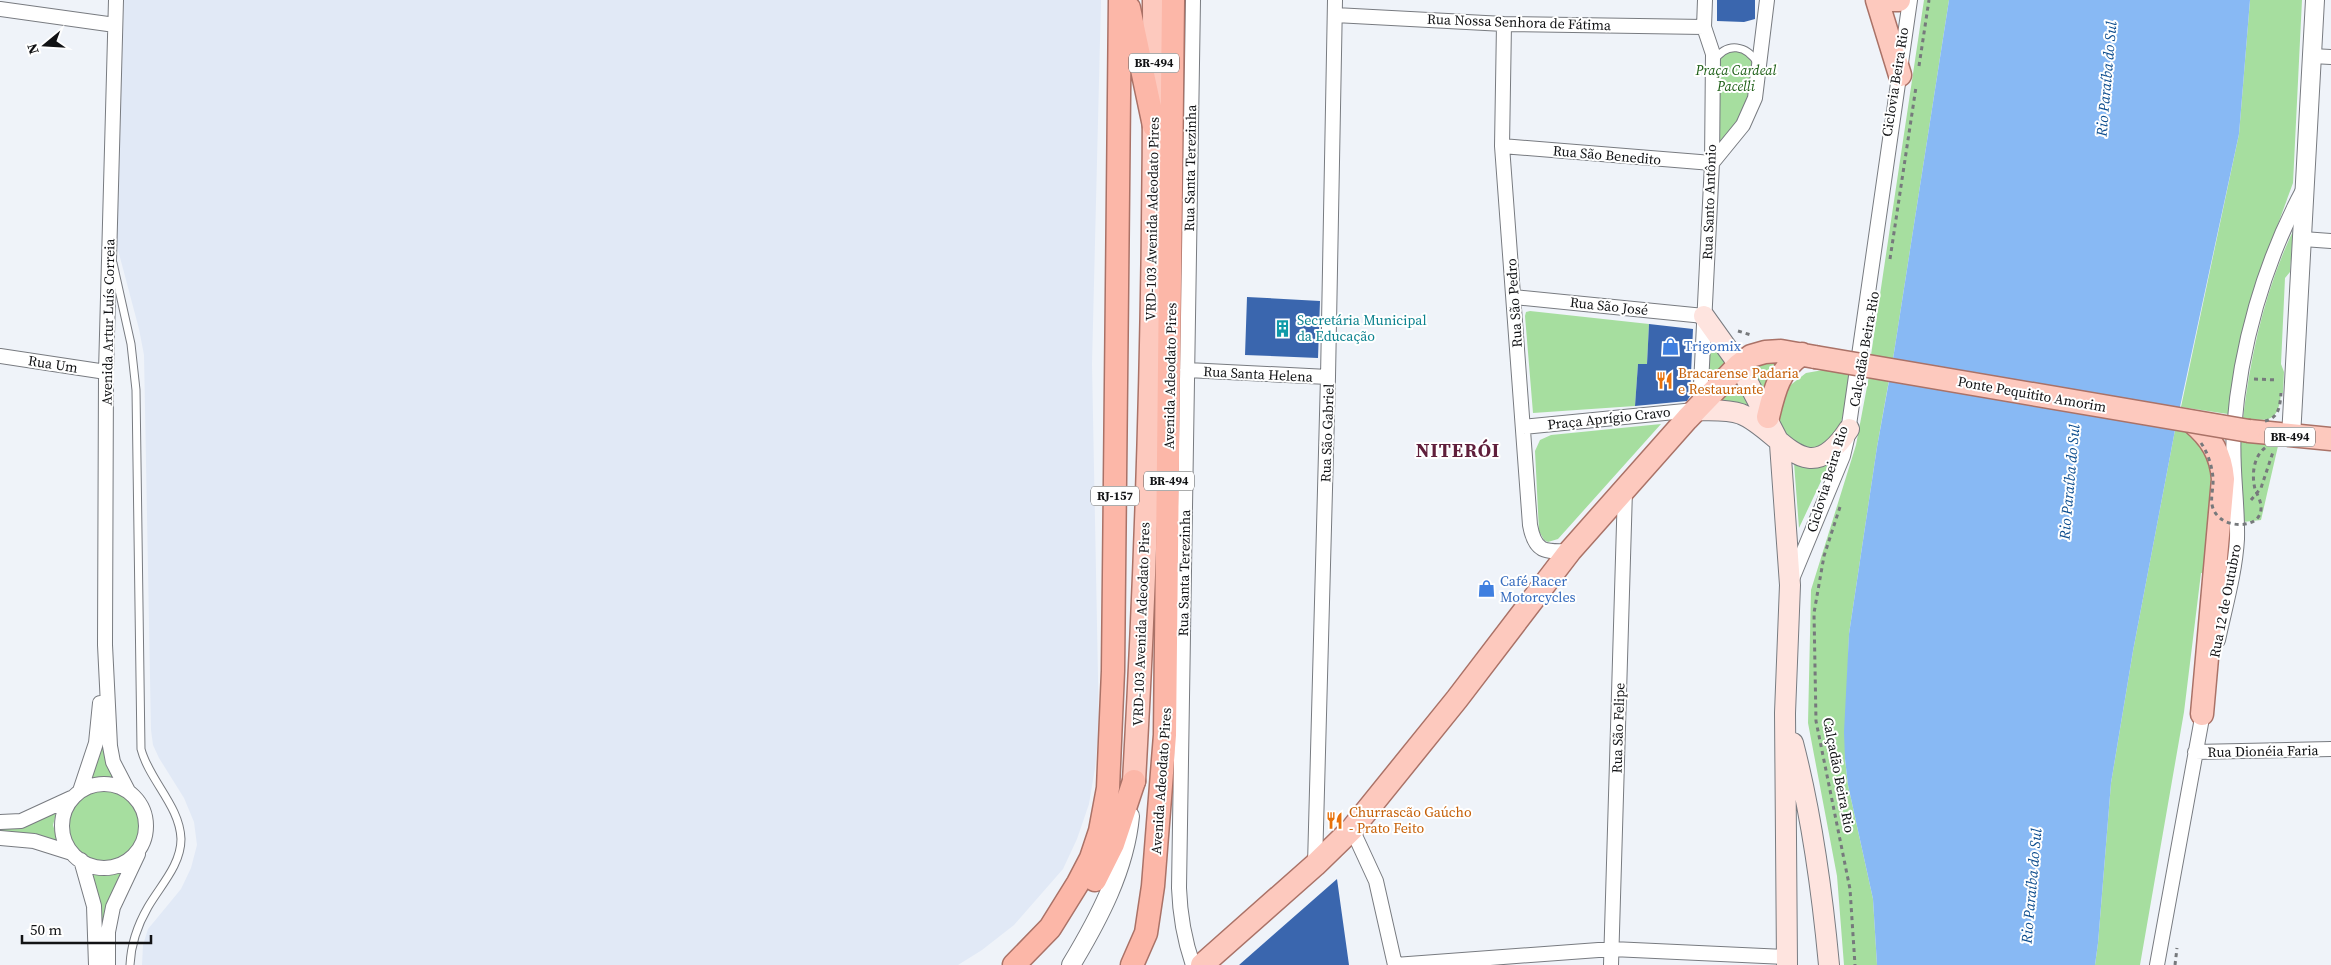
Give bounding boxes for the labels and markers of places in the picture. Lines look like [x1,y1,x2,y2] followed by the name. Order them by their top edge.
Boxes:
[1297,310,1427,346] place label: Secretária Municipal da Educação
[1273,318,1293,338] building icon: Secretária Municipal da Educação
[1660,336,1680,356] shop icon: Trigomix
[1684,336,1742,356] place label: Trigomix
[1678,363,1800,399] place label: Bracarense Padaria e Restaurante
[1654,371,1674,391] restaurant icon: Bracarense Padaria e Restaurante
[1500,571,1576,607] place label: Café Racer Motorcycles
[1476,579,1496,599] shop icon: Café Racer Motorcycles
[1349,802,1472,838] place label: Churrascão Gaúcho - Prato Feito
[1325,810,1345,830] restaurant icon: Churrascão Gaúcho - Prato Feito

